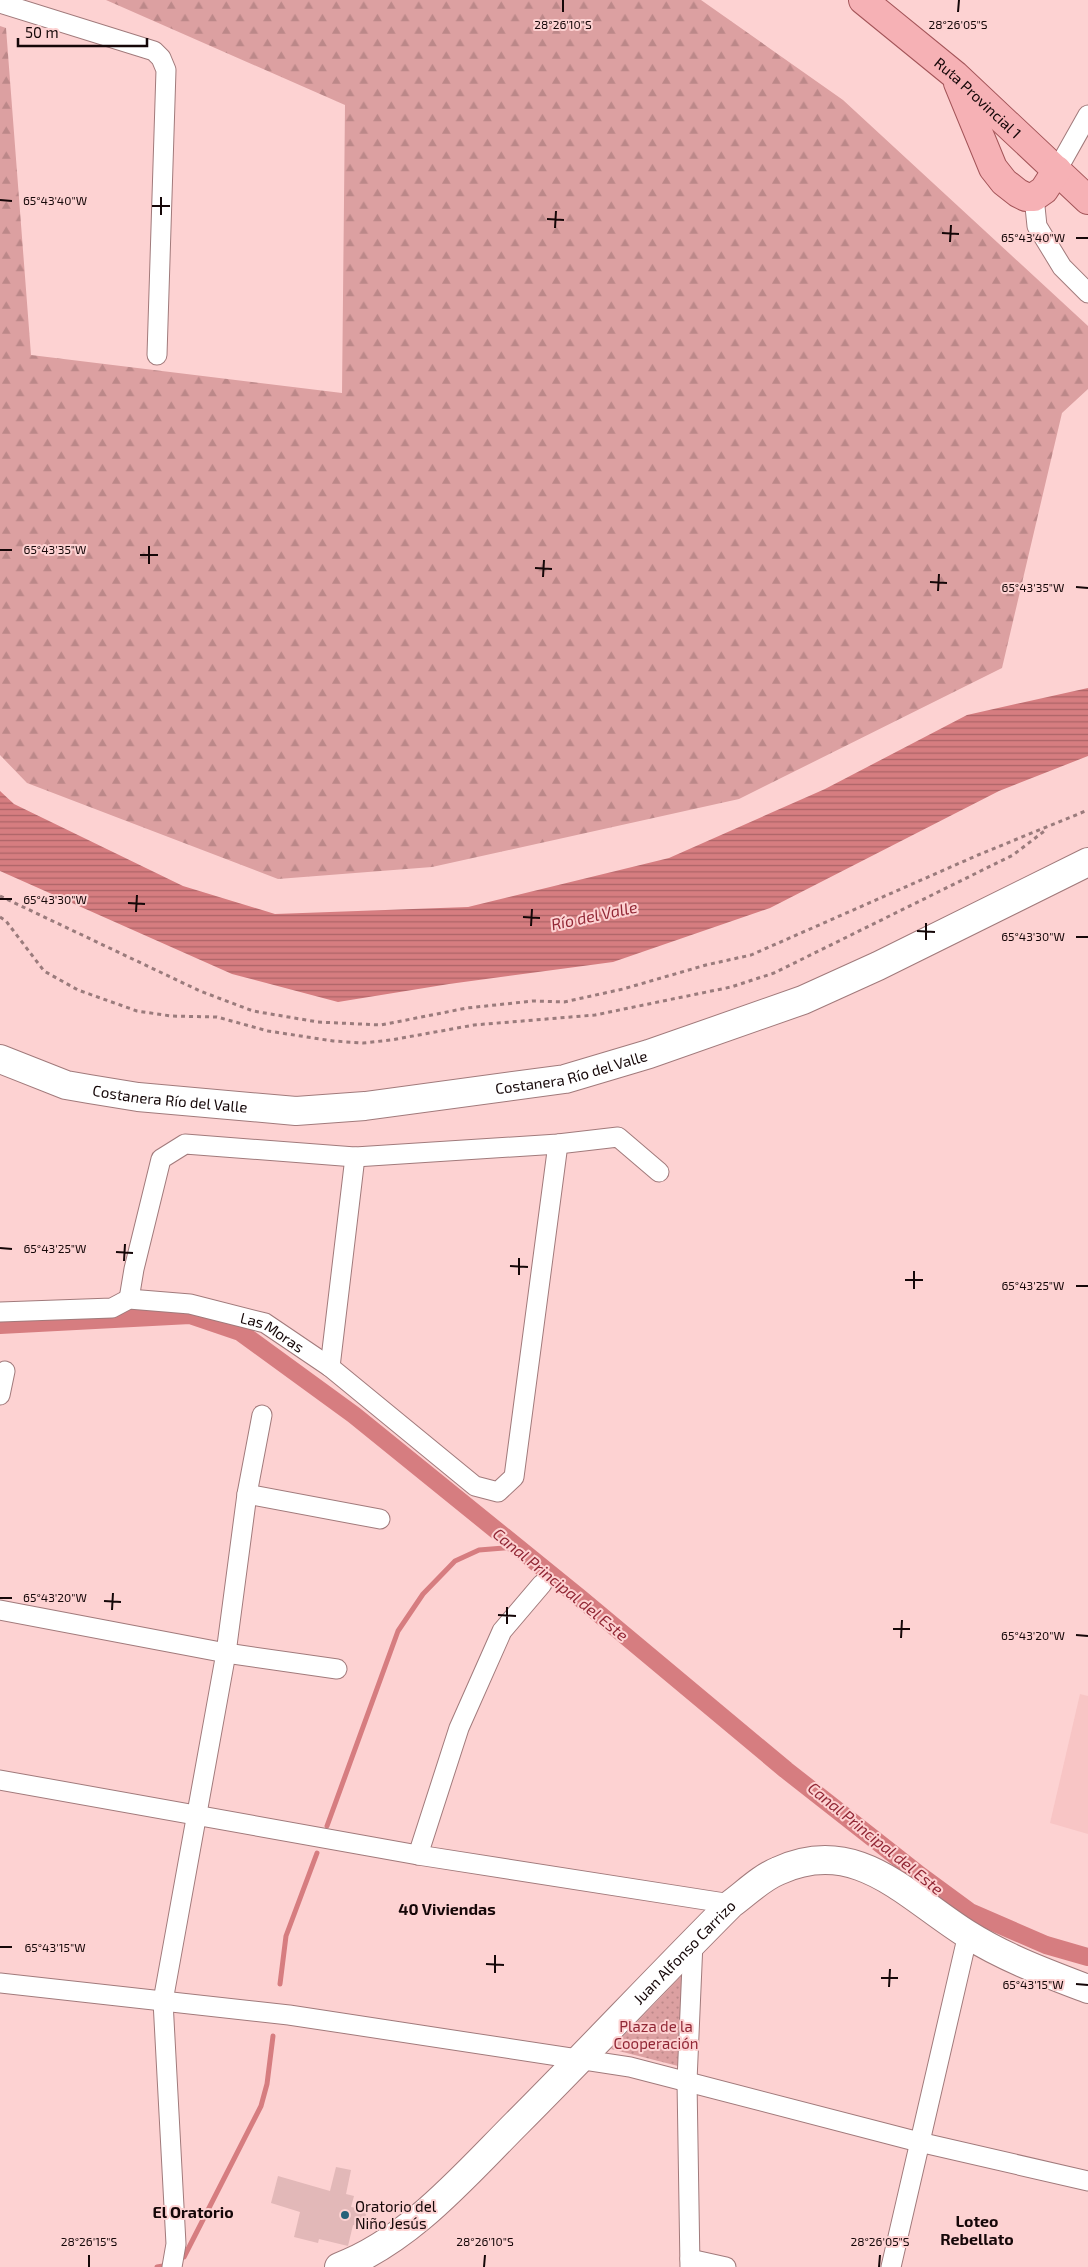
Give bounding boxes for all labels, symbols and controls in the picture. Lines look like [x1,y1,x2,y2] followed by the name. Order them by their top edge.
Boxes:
[18,15,146,47] scale bar
[534,17,592,31] text: 28°26'10"S
[928,17,988,31] text: 28°26'05"S
[25,23,59,41] text: 50 m
[931,53,1025,142] street label: Ruta Provincial 1
[23,193,87,207] text: 65°43'40"W
[1001,230,1065,244] text: 65°43'40"W
[24,542,86,556] text: 65°43'35"W
[1002,580,1064,594] text: 65°43'35"W
[23,892,87,906] text: 65°43'30"W
[549,896,639,933] water label: Río del Valle
[1001,929,1065,943] text: 65°43'30"W
[494,1046,649,1097] street label: Costanera Río del Valle
[91,1081,248,1116] street label: Costanera Río del Valle
[23,1241,87,1255] text: 65°43'25"W
[1001,1278,1065,1292] text: 65°43'25"W
[238,1308,308,1356] street label: Las Moras
[490,1524,633,1645] water label: Canal Principal del Este
[23,1590,87,1604] text: 65°43'20"W
[1001,1628,1065,1642] text: 65°43'20"W
[805,1778,948,1899] water label: Canal Principal del Este
[629,1896,739,2008] street label: Juan Alfonso Carrizo
[398,1899,496,1918] district label: 40 Viviendas
[24,1940,86,1954] text: 65°43'15"W
[1002,1977,1064,1991] text: 65°43'15"W
[614,2017,698,2052] park label: Plaza de la Cooperación
[355,2197,437,2232] place label: Oratorio del Niño Jesús
[152,2202,234,2221] district label: El Oratorio
[339,2209,351,2221] marker: Oratorio del Niño Jesús
[940,2211,1014,2248] district label: Loteo Rebellato
[61,2234,118,2248] text: 28°26'15"S
[456,2234,514,2248] text: 28°26'10"S
[850,2234,910,2248] text: 28°26'05"S

